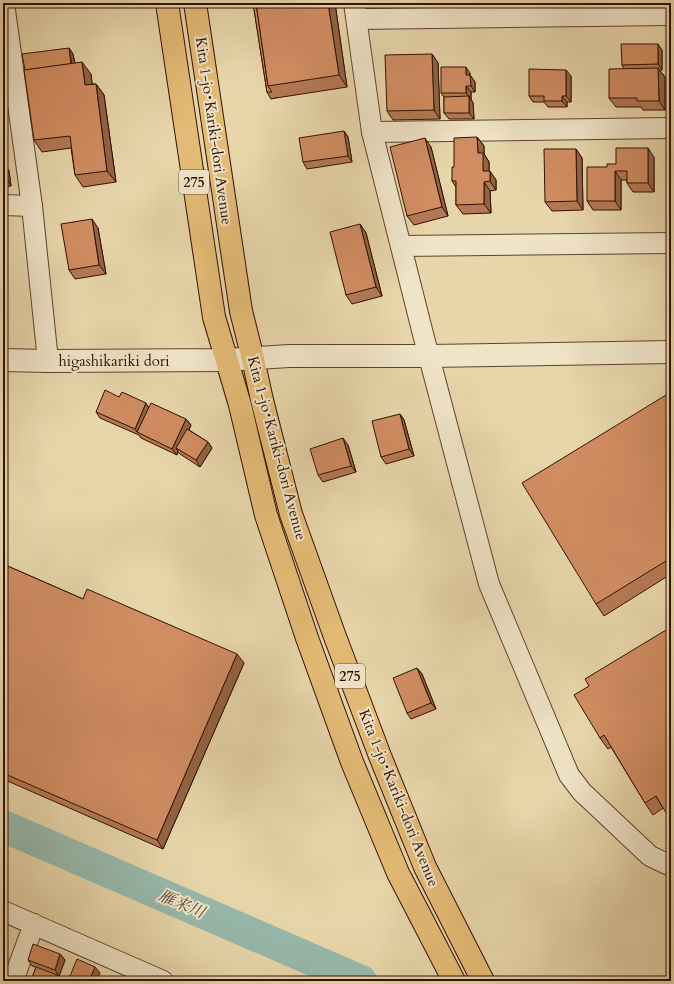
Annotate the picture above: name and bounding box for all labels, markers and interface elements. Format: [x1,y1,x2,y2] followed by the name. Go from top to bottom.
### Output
[191,36,237,226] street label: Kita 1-jo･Kariki-dori Avenue
[179,170,209,194] road number: 275
[58,351,170,371] street label: higashikariki dori
[243,354,311,542] street label: Kita 1-jo･Kariki-dori Avenue
[335,664,365,688] road number: 275
[354,706,444,890] street label: Kita 1-jo･Kariki-dori Avenue
[155,884,210,924] water label: 雁来川

